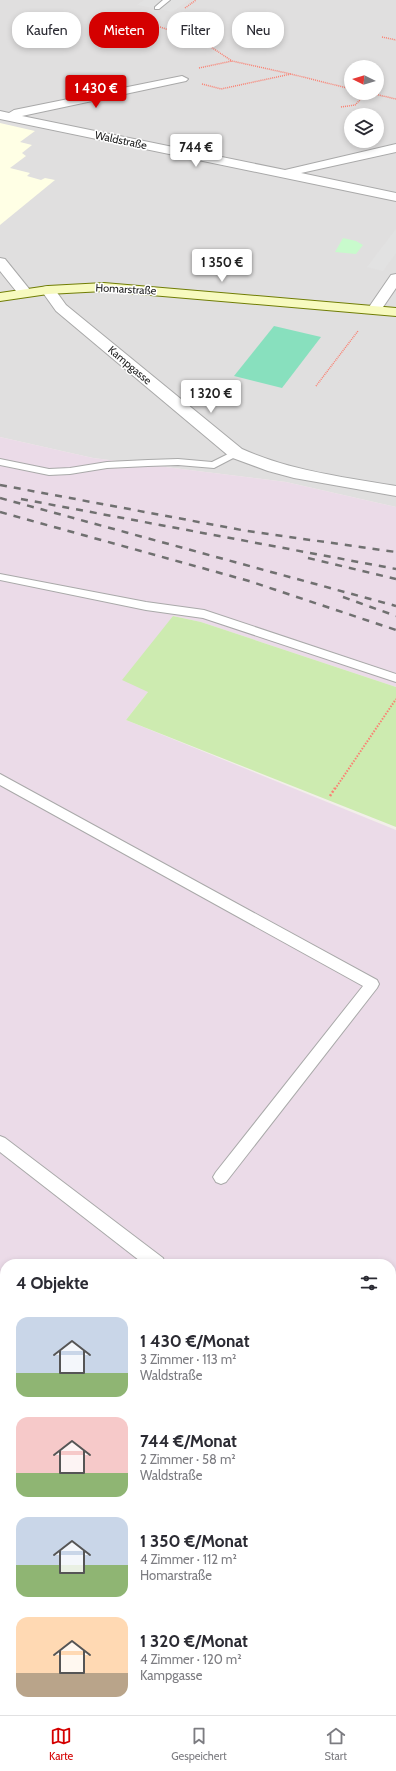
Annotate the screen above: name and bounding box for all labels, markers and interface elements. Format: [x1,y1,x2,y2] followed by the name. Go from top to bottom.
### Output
[12,12,81,48] chip: Kaufen
[89,12,159,48] chip: Mieten
[167,12,224,48] chip: Filter
[232,12,284,48] chip: Neu
[344,60,384,100] north arrow
[344,60,384,148] map controls
[59,75,133,109] pin: 1 430 €
[74,80,118,96] text: 1 430 €
[344,108,384,148] button: layers
[94,128,149,152] street label: Waldstraße
[168,134,224,168] pin: 744 €
[179,139,213,155] text: 744 €
[185,249,259,283] pin: 1 350 €
[201,254,243,270] text: 1 350 €
[95,280,157,298] street label: Homarstraße
[105,343,155,388] street label: Kampgasse
[174,380,248,414] pin: 1 320 €
[190,385,232,401] text: 1 320 €
[358,1272,380,1294] icon: filters
[16,1273,89,1293] text: 4 Objekte
[140,1331,250,1351] text: 1 430 €/Monat
[48,1333,96,1381] icon: home
[140,1351,236,1367] text: 3 Zimmer · 113 m²
[140,1367,202,1383] text: Waldstraße
[140,1431,237,1451] text: 744 €/Monat
[48,1433,96,1481] icon: home
[140,1451,236,1467] text: 2 Zimmer · 58 m²
[140,1467,202,1483] text: Waldstraße
[140,1531,248,1551] text: 1 350 €/Monat
[48,1533,96,1581] icon: home
[140,1551,237,1567] text: 4 Zimmer · 112 m²
[140,1567,212,1583] text: Homarstraße
[140,1631,248,1651] text: 1 320 €/Monat
[48,1633,96,1681] icon: home
[140,1651,242,1667] text: 4 Zimmer · 120 m²
[140,1667,202,1683] text: Kampgasse
[49,1725,73,1763] tab: Karte
[171,1725,227,1763] tab: Gespeichert
[325,1725,347,1763] tab: Start

